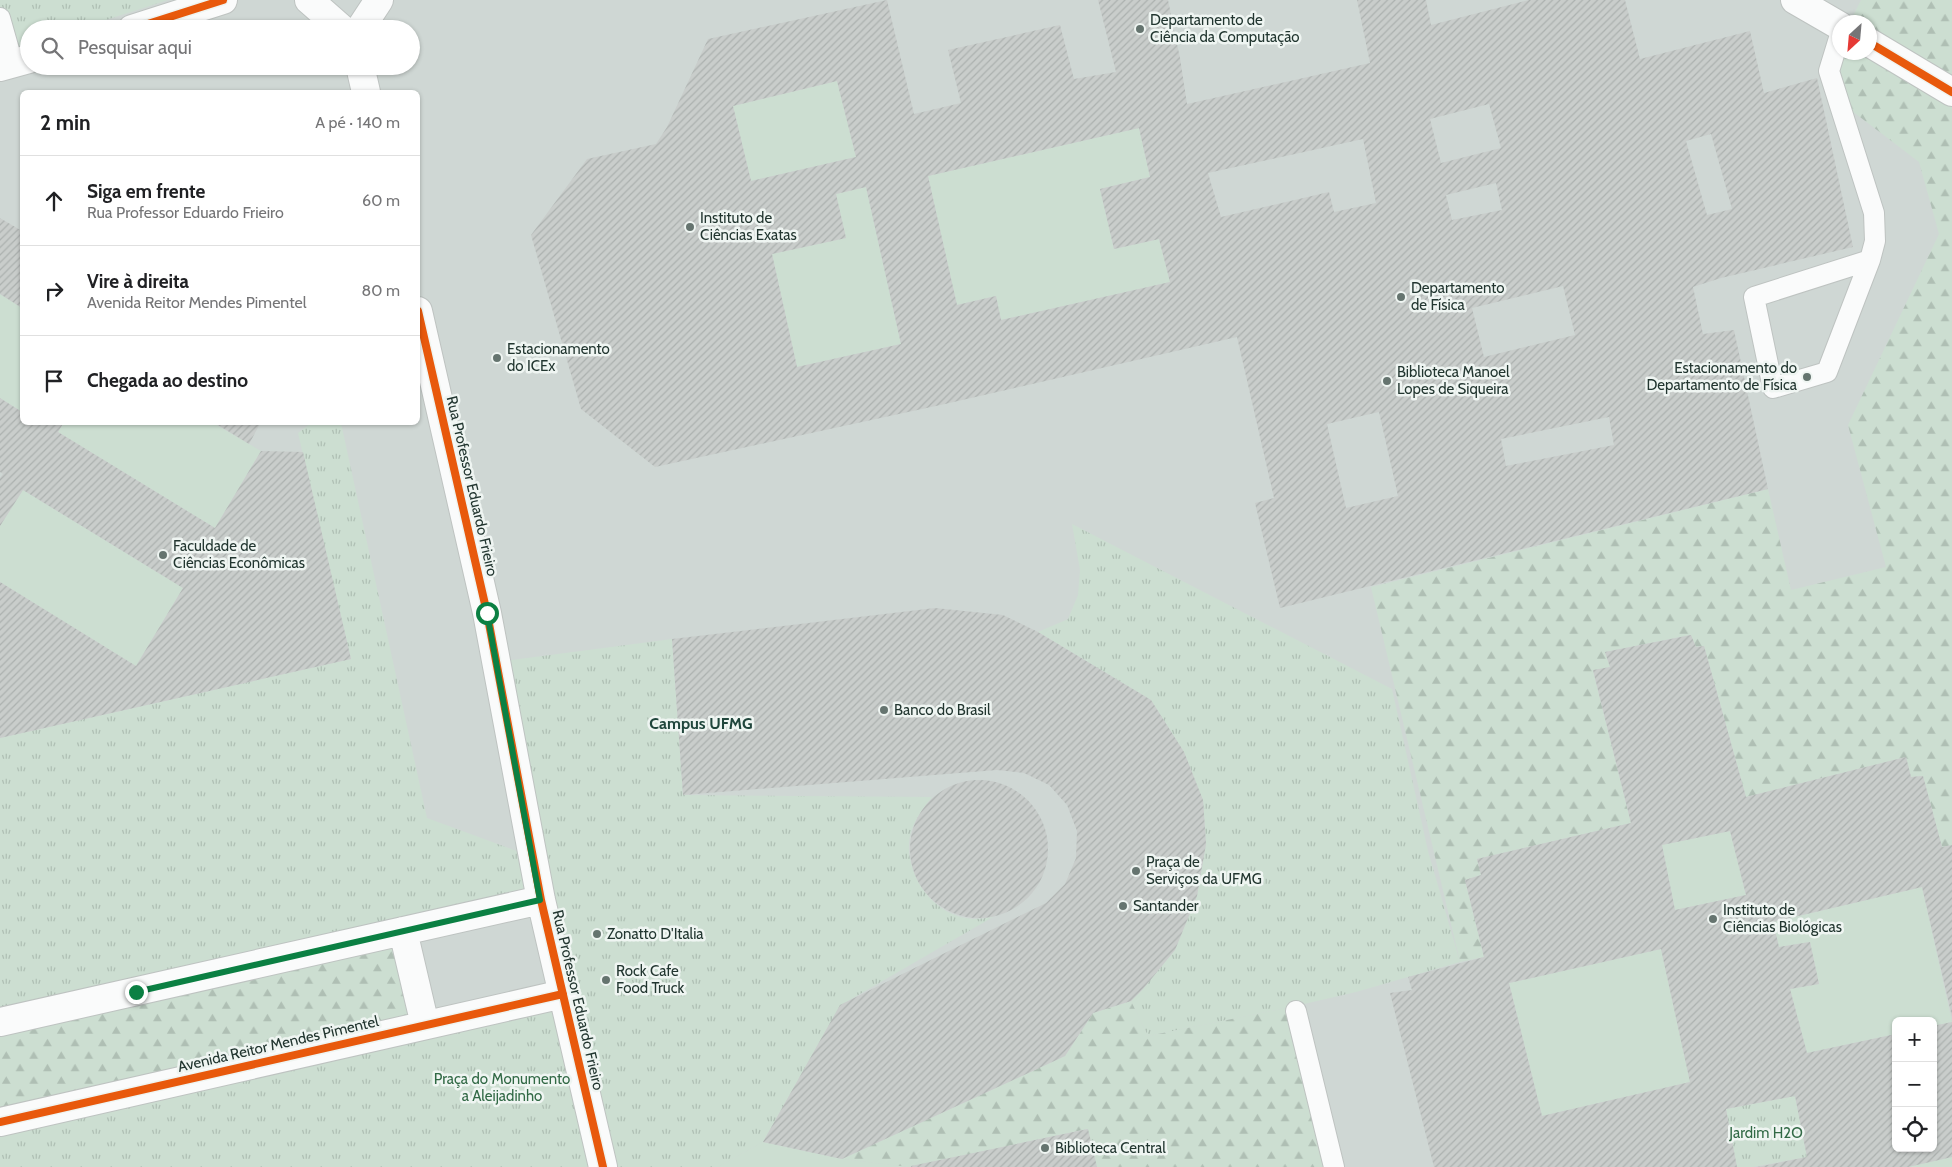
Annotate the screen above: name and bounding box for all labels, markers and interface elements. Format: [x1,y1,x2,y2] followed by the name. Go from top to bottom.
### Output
[1150,11,1300,46] place label: Departamento de Ciência da Computação
[1832,15,1877,60] north arrow
[20,20,420,75] search box
[1134,23,1146,35] marker: Departamento de Ciência da Computação
[38,34,66,62] icon: search
[78,36,192,59] text: Pesquisar aqui
[40,110,91,135] text: 2 min
[315,113,400,132] text: A pé · 140 m
[87,180,205,203] text: Siga em frente
[40,187,68,215] icon: ahead
[362,191,400,210] text: 60 m
[87,203,284,222] text: Rua Professor Eduardo Frieiro
[700,209,797,244] place label: Instituto de Ciências Exatas
[684,221,696,233] marker: Instituto de Ciências Exatas
[87,270,189,293] text: Vire à direita
[40,277,68,305] icon: right
[1411,279,1504,314] place label: Departamento de Física
[362,281,400,300] text: 80 m
[1395,291,1407,303] marker: Departamento de Física
[87,293,306,312] text: Avenida Reitor Mendes Pimentel
[507,340,610,375] place label: Estacionamento do ICEx
[491,352,503,364] marker: Estacionamento do ICEx
[1647,359,1798,394] place label: Estacionamento do Departamento de Física
[1397,363,1510,398] place label: Biblioteca Manoel Lopes de Siqueira
[40,367,68,395] icon: arrive
[87,369,248,392] text: Chegada ao destino
[1801,371,1813,383] marker: Estacionamento do Departamento de Física
[1381,375,1393,387] marker: Biblioteca Manoel Lopes de Siqueira
[442,394,502,578] street label: Rua Professor Eduardo Frieiro
[173,537,305,572] place label: Faculdade de Ciências Econômicas
[157,549,169,561] marker: Faculdade de Ciências Econômicas
[476,602,499,625] route start
[894,701,991,719] place label: Banco do Brasil
[878,704,890,716] marker: Banco do Brasil
[649,714,753,733] district label: Campus UFMG
[1146,853,1262,888] place label: Praça de Serviços da UFMG
[1130,865,1142,877] marker: Praça de Serviços da UFMG
[1133,897,1199,915] place label: Santander
[1117,900,1129,912] marker: Santander
[1723,901,1842,936] place label: Instituto de Ciências Biológicas
[548,908,608,1092] street label: Rua Professor Eduardo Frieiro
[1707,913,1719,925] marker: Instituto de Ciências Biológicas
[607,925,704,943] place label: Zonatto D'Italia
[591,928,603,940] marker: Zonatto D'Italia
[616,962,684,997] place label: Rock Cafe Food Truck
[600,974,612,986] marker: Rock Cafe Food Truck
[125,981,148,1004] route end
[176,1012,381,1076] street label: Avenida Reitor Mendes Pimentel
[1892,1017,1937,1152] map controls
[1892,1017,1937,1062] button: +
[1892,1062,1937,1107] button: −
[434,1070,570,1105] park label: Praça do Monumento a Aleijadinho
[1892,1107,1937,1152] button: locate
[1728,1124,1803,1142] park label: Jardim H2O
[1055,1139,1166,1157] place label: Biblioteca Central
[1039,1142,1051,1154] marker: Biblioteca Central

